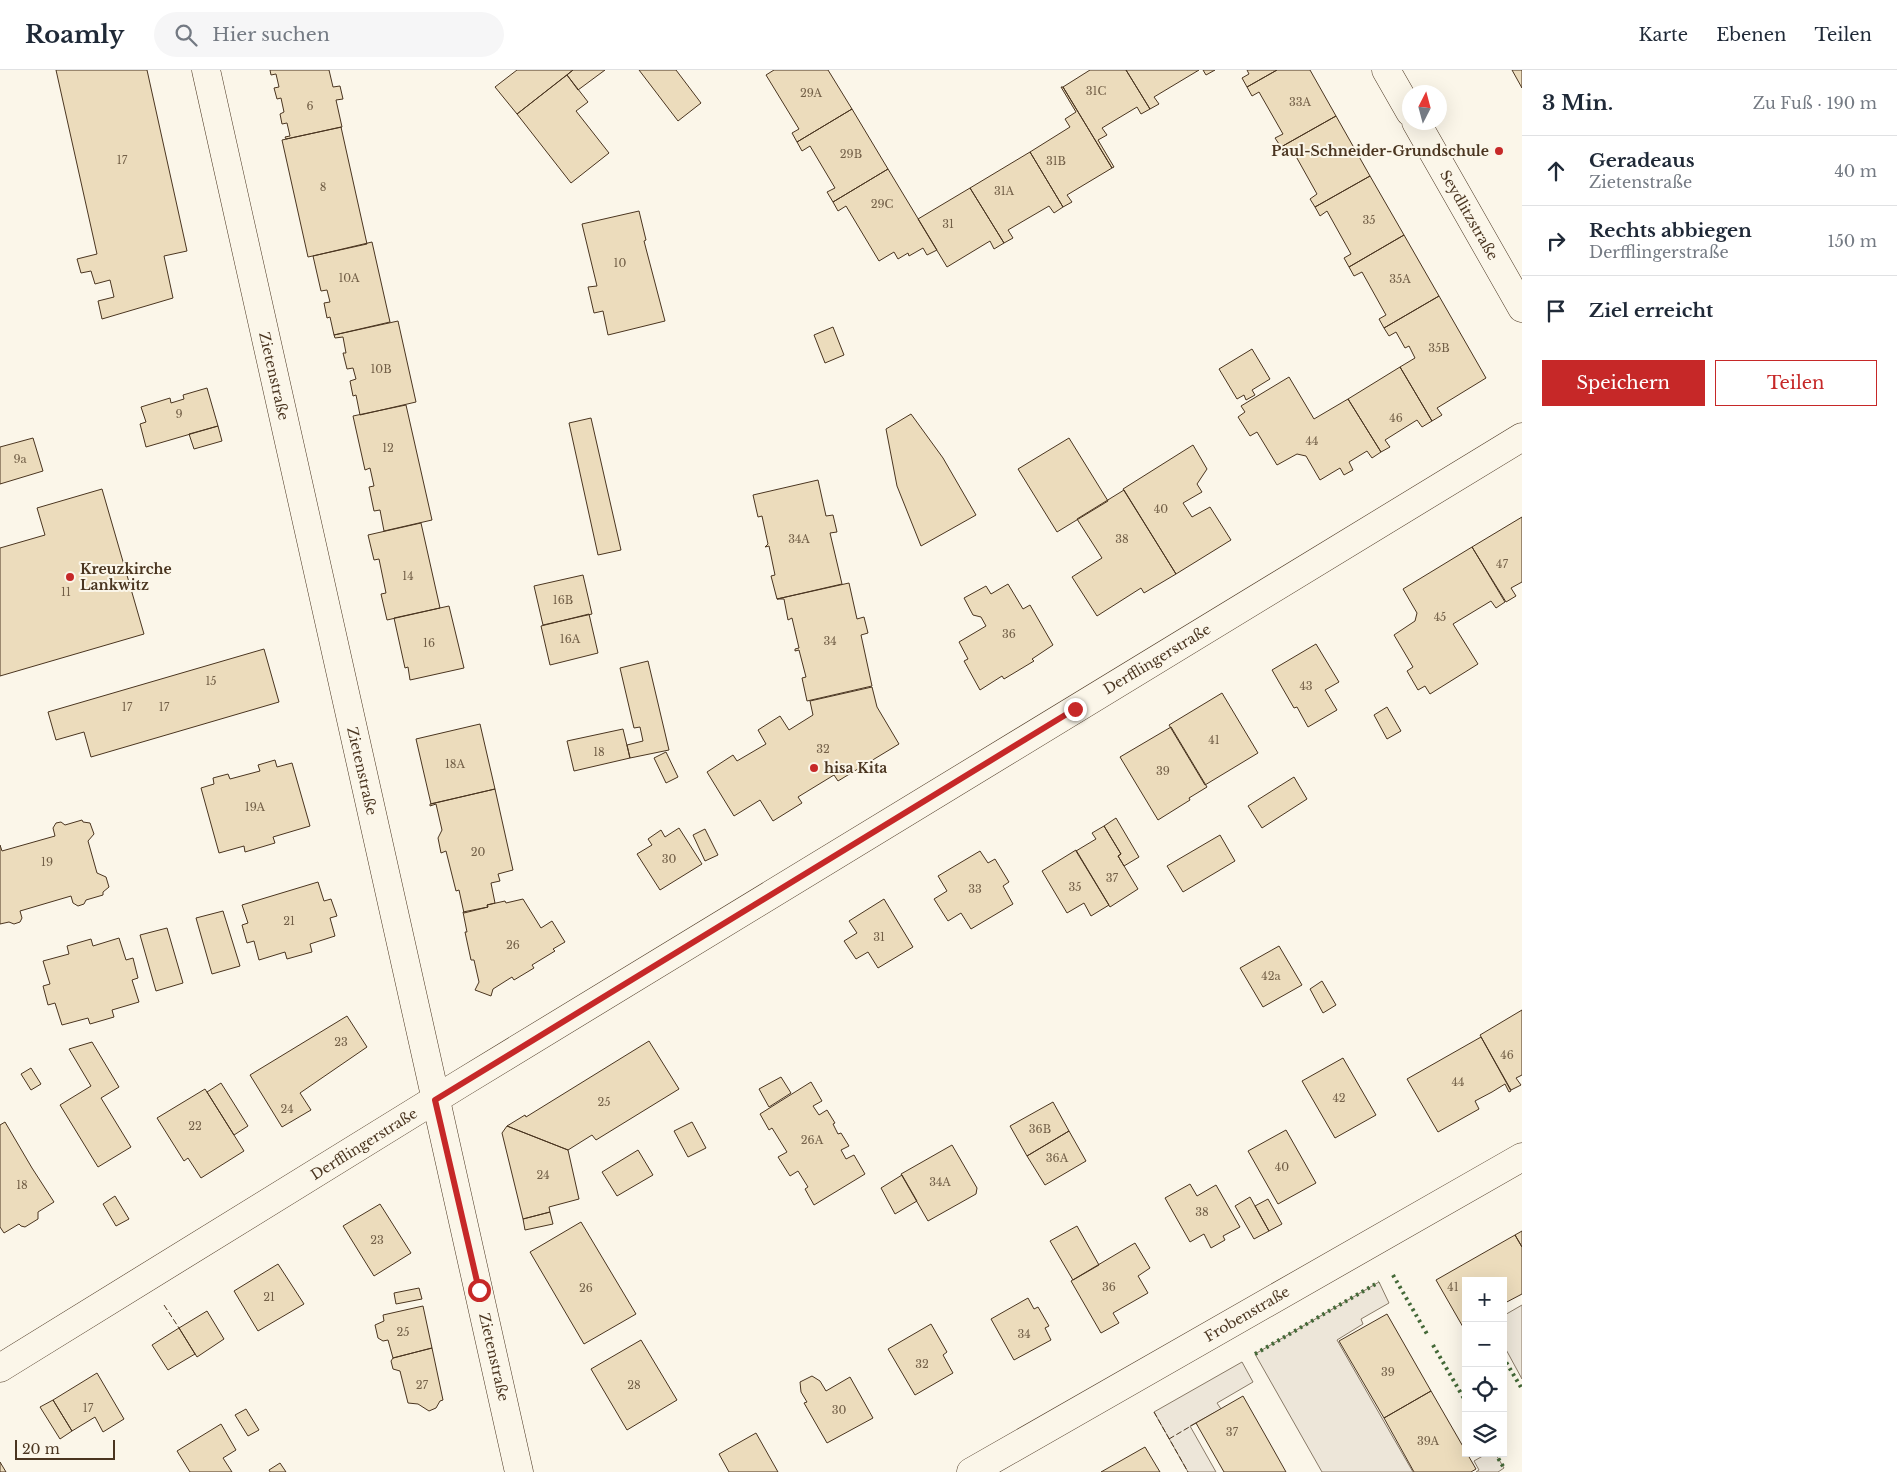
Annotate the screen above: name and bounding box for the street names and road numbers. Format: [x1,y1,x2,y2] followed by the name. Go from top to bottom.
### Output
[1436,167,1502,263] street label: Seydlitzstraße
[255,330,293,422] street label: Zietenstraße
[1100,620,1214,698] street label: Derfflingerstraße
[343,725,381,817] street label: Zietenstraße
[307,1104,421,1184] street label: Derfflingerstraße
[1201,1282,1293,1346] street label: Frobenstraße
[475,1311,513,1403] street label: Zietenstraße

